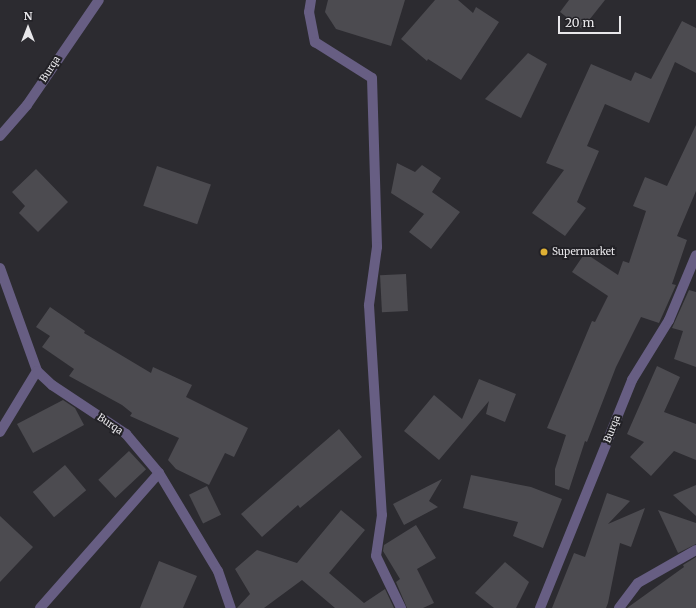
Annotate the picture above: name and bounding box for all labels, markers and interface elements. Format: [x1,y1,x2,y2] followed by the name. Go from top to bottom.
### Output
[8,8,48,48] north arrow
[560,8,623,34] scale bar
[24,9,32,23] text: N
[565,15,594,30] text: 20 m
[37,54,63,84] street label: Burqa
[552,246,615,258] place label: Supermarket
[539,247,549,257] marker: Supermarket
[95,411,125,437] street label: Burqa
[601,414,623,444] street label: Burqa

